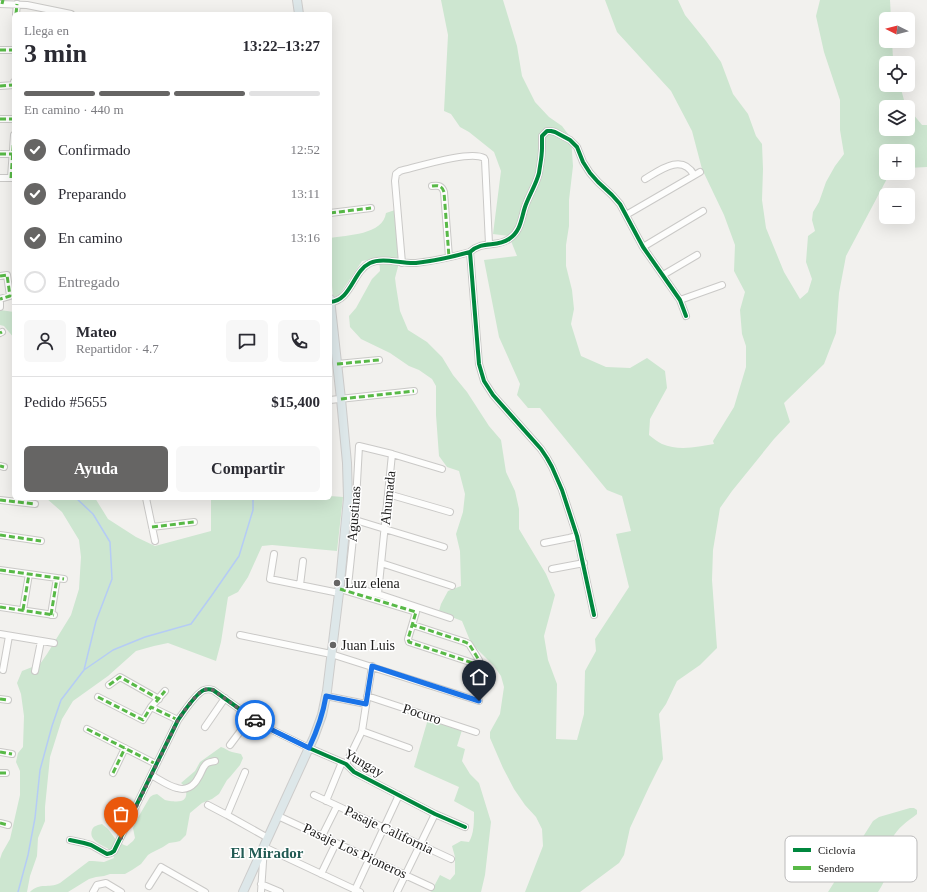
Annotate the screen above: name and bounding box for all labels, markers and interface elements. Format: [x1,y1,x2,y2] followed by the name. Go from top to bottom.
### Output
[879,12,915,48] north arrow
[879,12,915,224] map controls
[24,23,69,38] text: Llega en
[243,38,320,54] text: 13:22–13:27
[24,39,87,68] text: 3 min
[879,56,915,92] button: locate
[879,100,915,136] button: layers
[24,102,124,117] text: En camino · 440 m
[24,139,46,161] icon: check
[58,142,131,158] text: Confirmado
[290,142,320,157] text: 12:52
[879,144,915,180] button: +
[24,183,46,205] icon: check
[58,186,126,202] text: Preparando
[291,186,320,201] text: 13:11
[879,188,915,224] button: −
[24,227,46,249] icon: check
[58,230,123,246] text: En camino
[290,230,320,245] text: 13:16
[58,274,120,290] text: Entregado
[24,320,66,362] button: person
[226,320,268,362] button: chat
[278,320,320,362] button: phone
[76,324,117,340] text: Mateo
[76,341,159,356] text: Repartidor · 4.7
[24,394,107,410] text: Pedido #5655
[271,394,320,410] text: $15,400
[24,446,168,492] button: Ayuda
[176,446,320,492] button: Compartir
[378,469,398,526] street label: Ahumada
[345,486,363,542] street label: Agustinas
[345,576,401,591] place label: Luz elena
[332,578,342,588] marker: Luz elena
[341,638,395,653] place label: Juan Luis
[328,640,338,650] marker: Juan Luis
[462,660,496,701] pin
[468,666,490,688] icon: home
[235,700,275,740] courier
[401,701,443,727] street label: Pocuro
[244,709,266,731] icon: car
[342,746,386,780] street label: Yungay
[104,797,138,838] pin
[110,803,132,825] icon: bag
[342,803,436,857] street label: Pasaje California
[301,820,409,882] street label: Pasaje Los Pioneros
[785,836,917,882] legend
[818,844,855,856] text: Ciclovía
[231,845,304,861] district label: El Mirador
[818,862,855,874] text: Sendero

